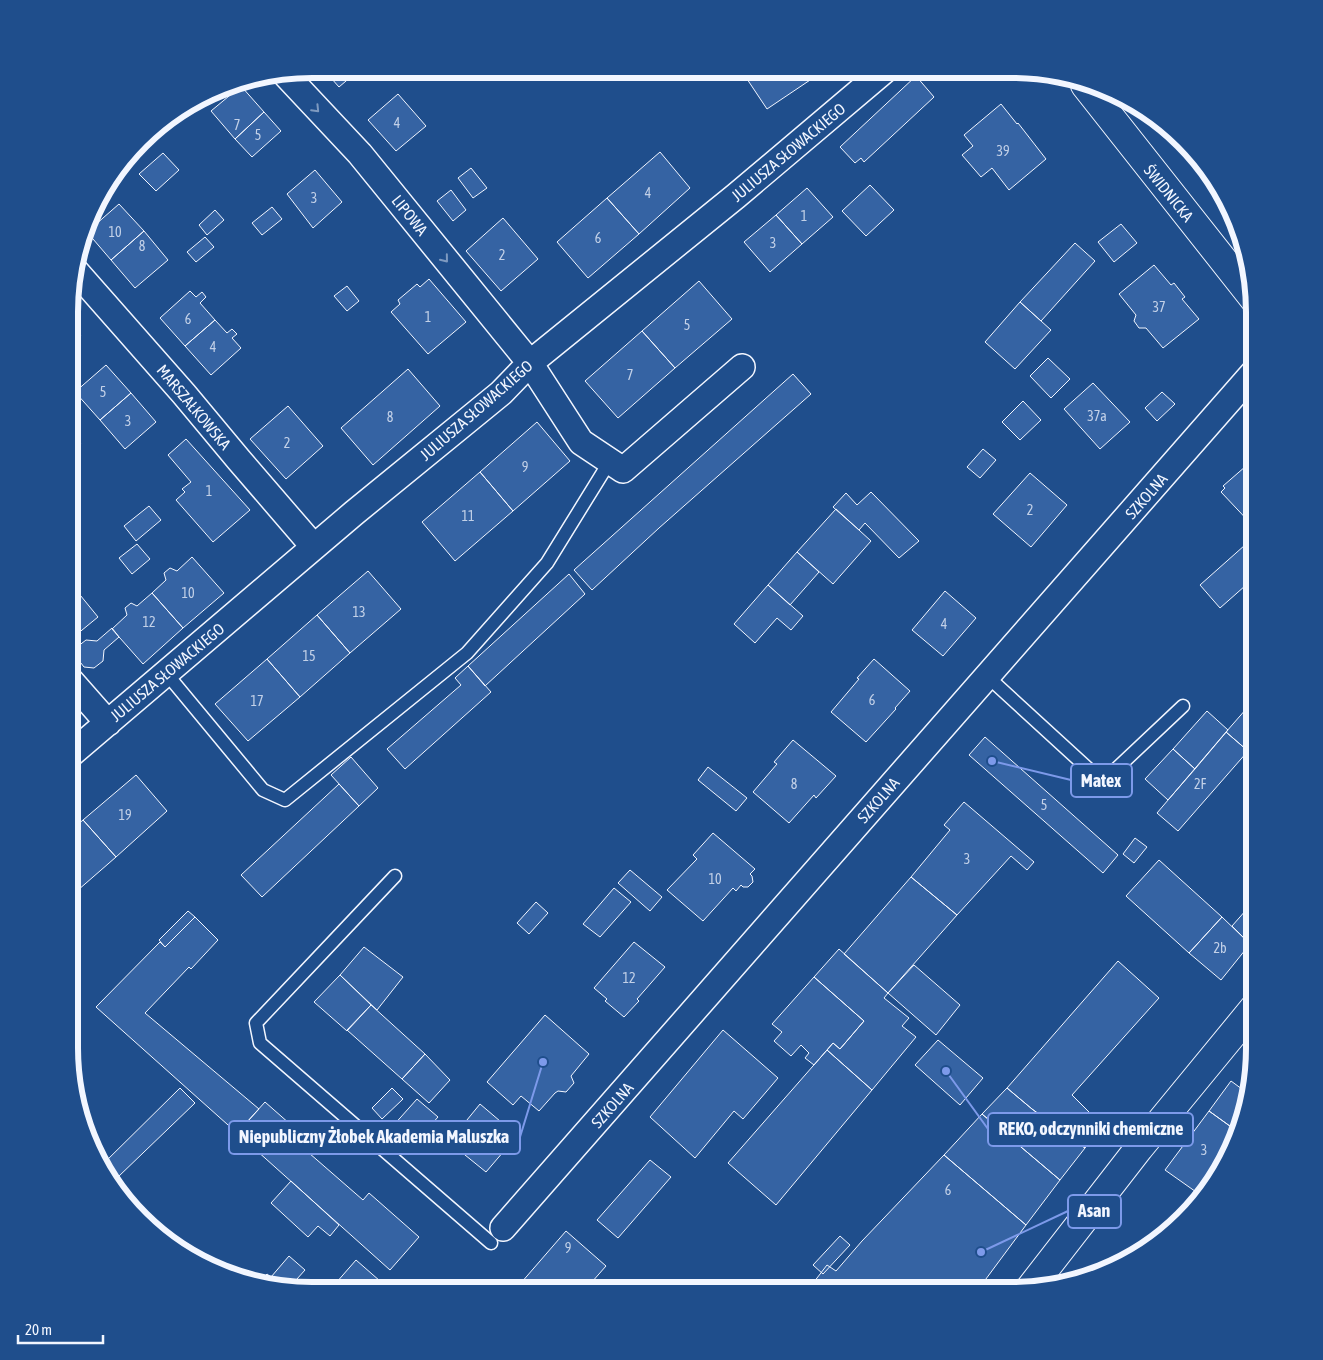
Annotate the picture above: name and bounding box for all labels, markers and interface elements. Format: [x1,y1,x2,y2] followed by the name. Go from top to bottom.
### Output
[727,99,849,205] street label: JULIUSZA SŁOWACKIEGO
[310,104,319,113] one-way arrow
[394,115,401,131] house number: 4
[234,117,240,133] house number: 7
[255,127,261,143] house number: 5
[996,143,1010,159] house number: 39
[1141,161,1197,225] street label: ŚWIDNICKA
[645,185,652,201] house number: 4
[311,190,317,206] house number: 3
[388,191,432,239] street label: LIPOWA
[801,208,807,224] house number: 1
[108,224,122,240] house number: 10
[595,230,602,246] house number: 6
[770,235,776,251] house number: 3
[139,238,146,254] house number: 8
[499,247,505,263] house number: 2
[440,253,448,262] one-way arrow
[1152,299,1166,315] house number: 37
[425,309,431,325] house number: 1
[185,311,192,327] house number: 6
[684,317,690,333] house number: 5
[210,339,217,355] house number: 4
[416,356,536,464] street label: JULIUSZA SŁOWACKIEGO
[153,361,235,453] street label: MARSZAŁKOWSKA
[627,367,633,383] house number: 7
[100,384,106,400] house number: 5
[1087,408,1107,424] house number: 37a
[387,409,394,425] house number: 8
[125,413,131,429] house number: 3
[284,435,290,451] house number: 2
[522,459,528,475] house number: 9
[1121,470,1171,522] street label: SZKOLNA
[206,483,212,499] house number: 1
[1027,502,1033,518] house number: 2
[461,508,475,524] house number: 11
[181,585,195,601] house number: 10
[352,604,366,620] house number: 13
[142,614,156,630] house number: 12
[941,616,948,632] house number: 4
[106,619,228,725] street label: JULIUSZA SŁOWACKIEGO
[302,648,316,664] house number: 15
[869,692,876,708] house number: 6
[250,693,264,709] house number: 17
[1071,764,1132,797] callout: Matex
[1081,770,1122,791] text: Matex
[853,774,903,826] street label: SZKOLNA
[791,776,798,792] house number: 8
[1194,776,1206,792] house number: 2F
[1041,797,1047,813] house number: 5
[118,807,132,823] house number: 19
[964,851,970,867] house number: 3
[708,871,722,887] house number: 10
[1213,940,1227,956] house number: 2b
[622,970,636,986] house number: 12
[587,1079,637,1131] street label: SZKOLNA
[988,1113,1193,1146] callout: REKO, odczynniki chemiczne
[998,1118,1184,1139] text: REKO, odczynniki chemiczne
[229,1121,520,1154] callout: Niepubliczny Żłobek Akademia Maluszka
[239,1126,509,1147] text: Niepubliczny Żłobek Akademia Maluszka
[1201,1142,1207,1158] house number: 3
[945,1182,952,1198] house number: 6
[1068,1195,1121,1228] callout: Asan
[1077,1200,1110,1221] text: Asan
[565,1240,571,1256] house number: 9
[18,1312,102,1344] scale bar
[25,1321,52,1338] text: 20 m

